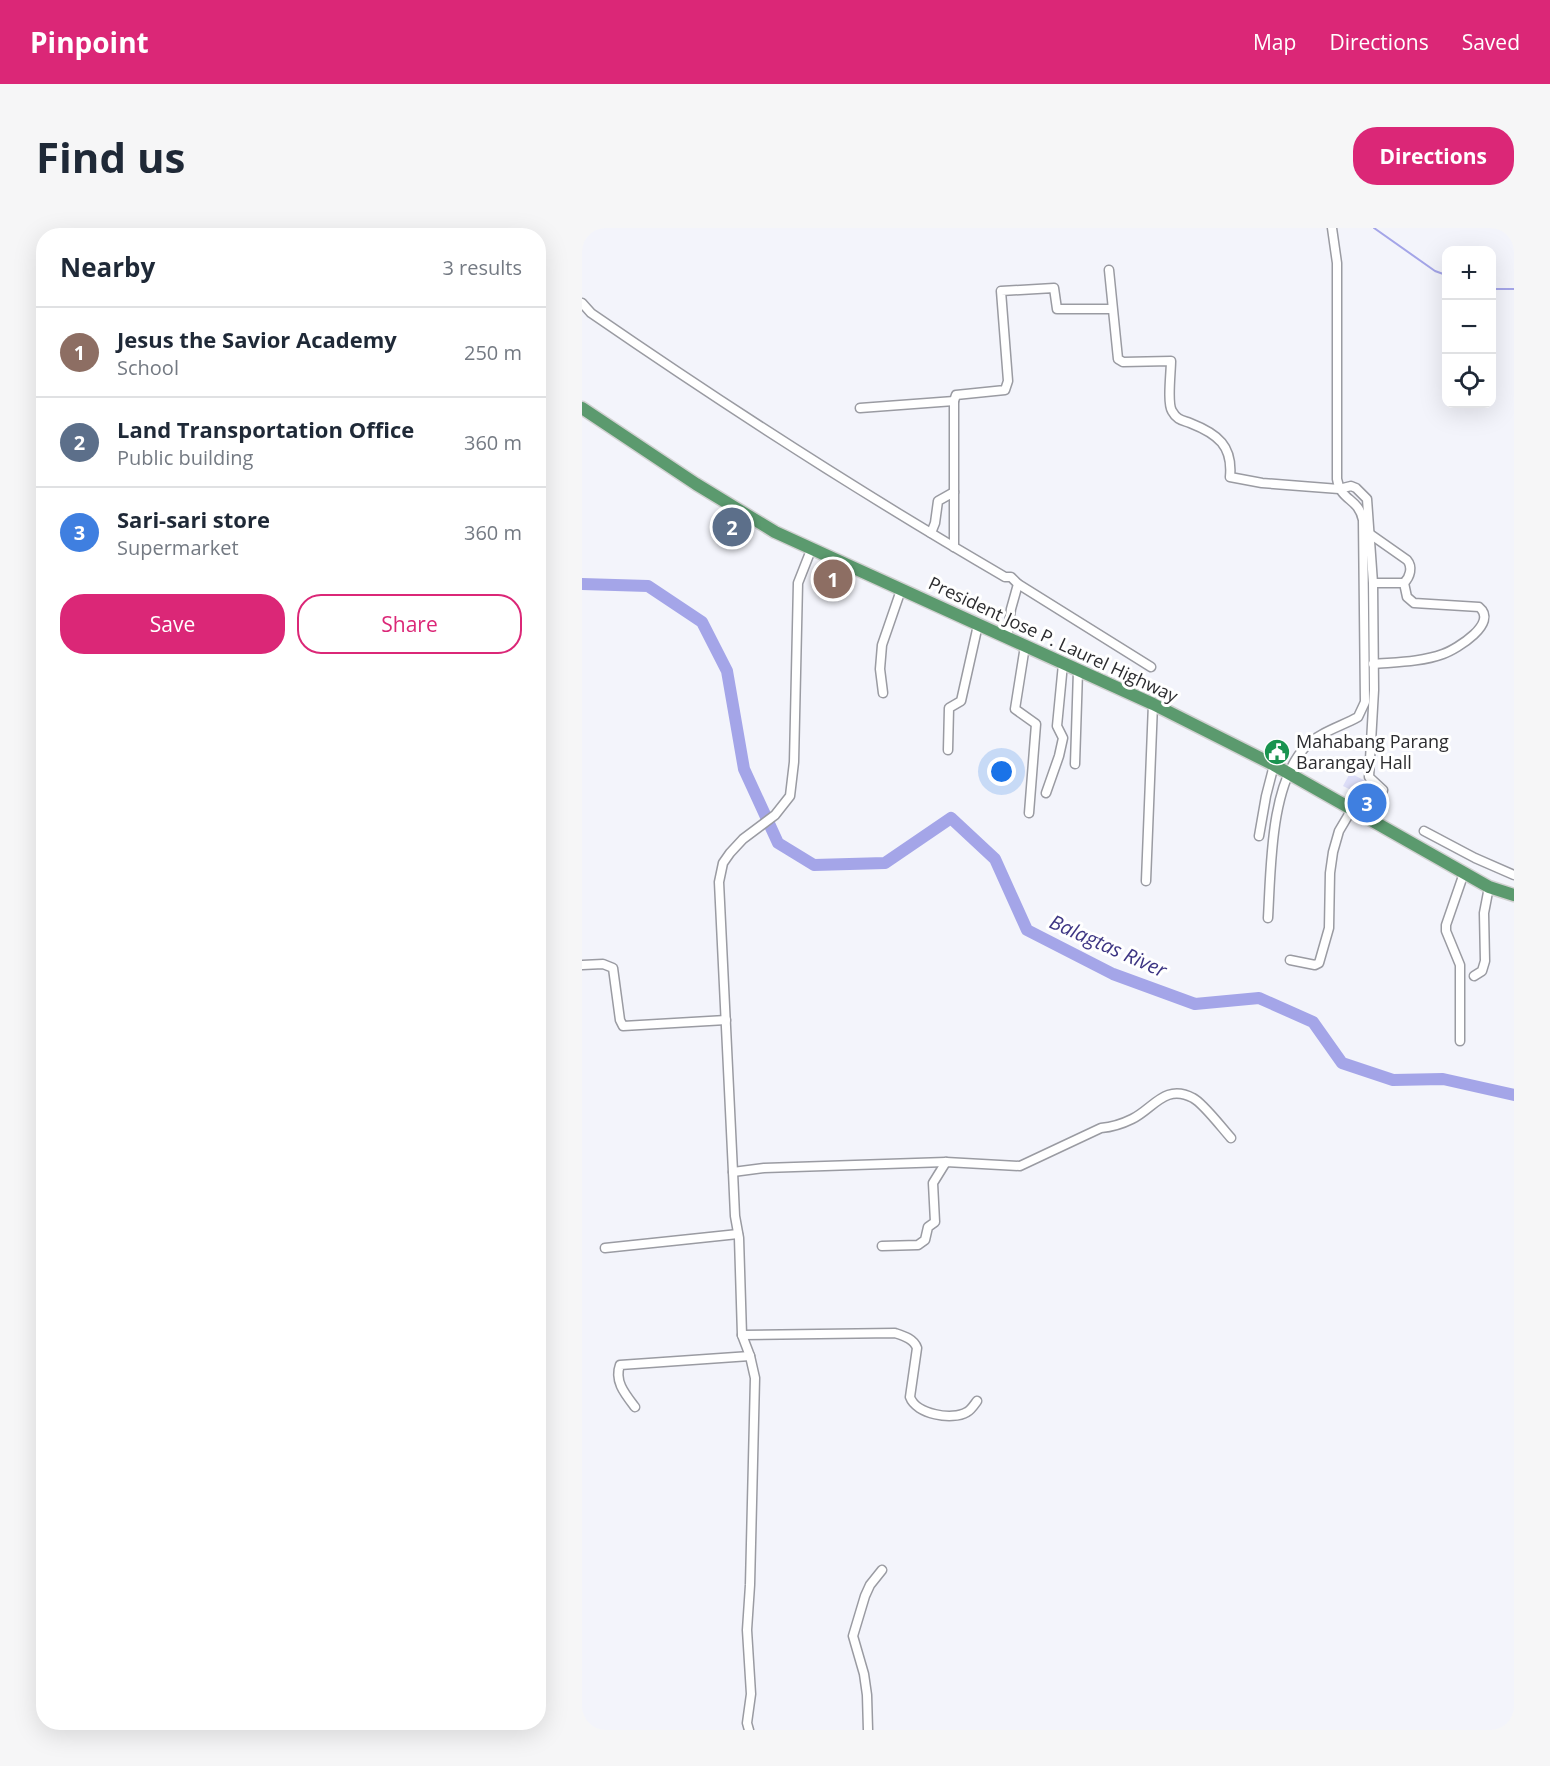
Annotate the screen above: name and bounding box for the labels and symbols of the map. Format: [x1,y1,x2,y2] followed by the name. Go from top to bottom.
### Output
[712,504,752,550] pin: 2
[814,556,852,602] pin: 1
[925,571,1183,708] street label: President Jose P. Laurel Highway
[1296,729,1449,774] place label: Mahabang Parang Barangay Hall
[1262,737,1292,767] public building icon: Mahabang Parang Barangay Hall
[987,757,1016,786] your location
[1348,780,1386,826] pin: 3
[1045,908,1172,984] water label: Balagtas River

